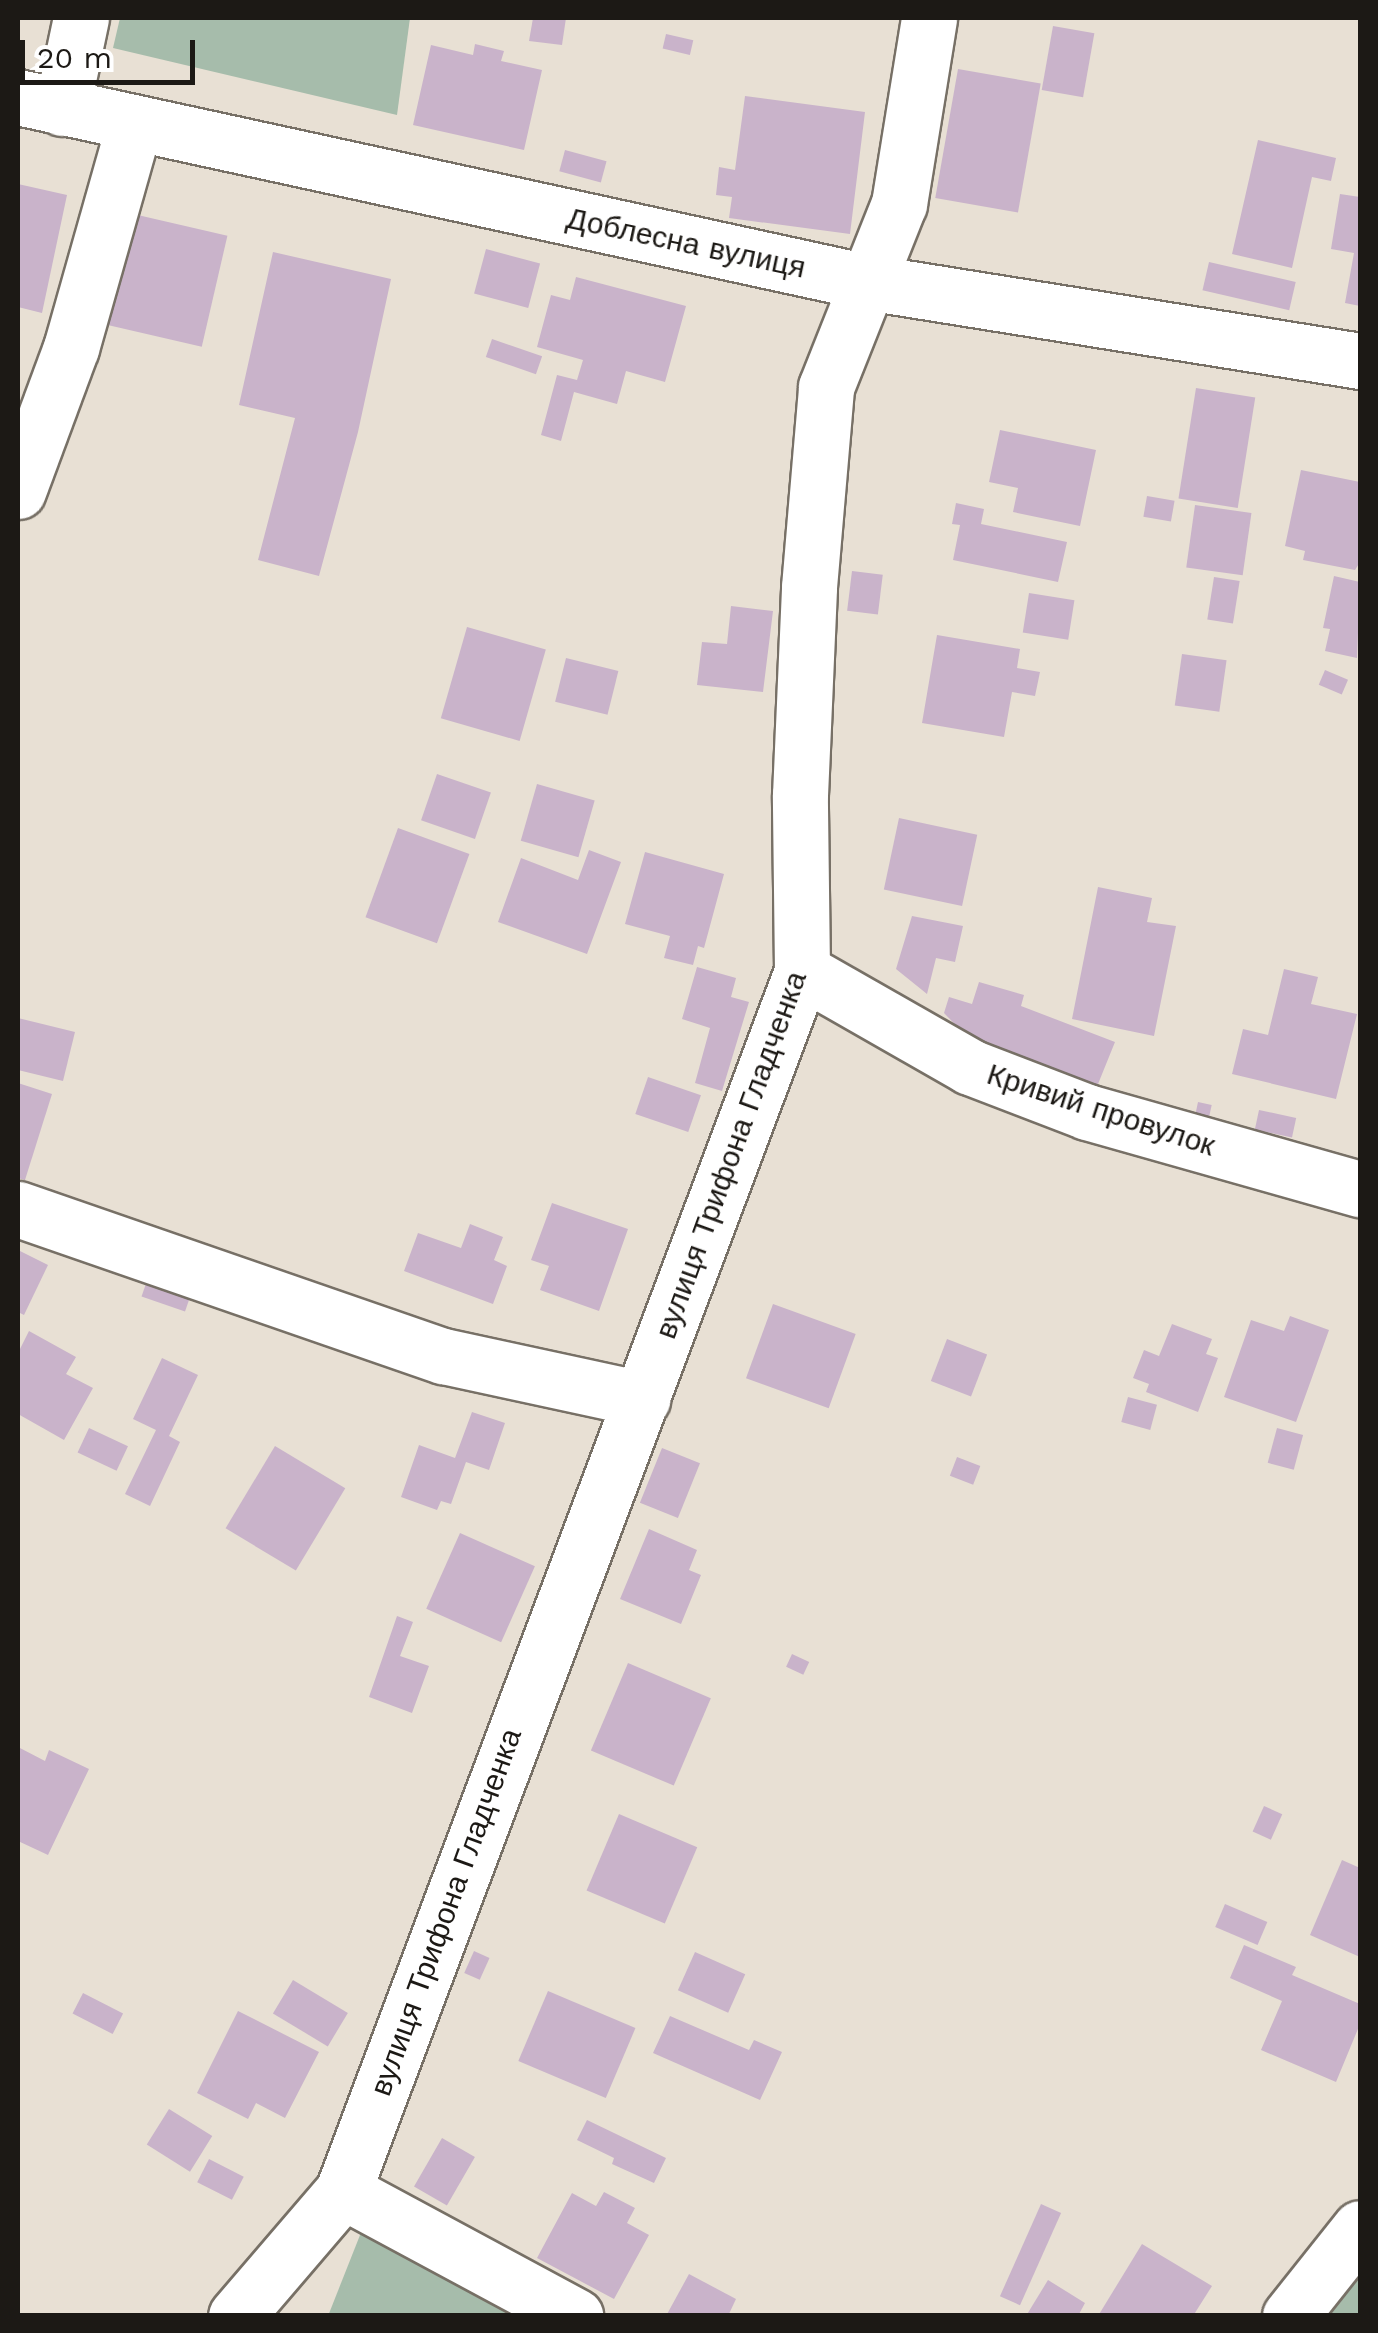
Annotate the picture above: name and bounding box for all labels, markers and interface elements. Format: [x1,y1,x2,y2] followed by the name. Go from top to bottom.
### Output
[25,20,200,82] scale bar
[37,40,112,75] text: 20 m
[563,200,809,286] street label: Доблесна вулиця
[648,967,814,1343] street label: вулиця Трифона Гладченка
[983,1056,1219,1164] street label: Кривий провулок
[363,1724,529,2100] street label: вулиця Трифона Гладченка

